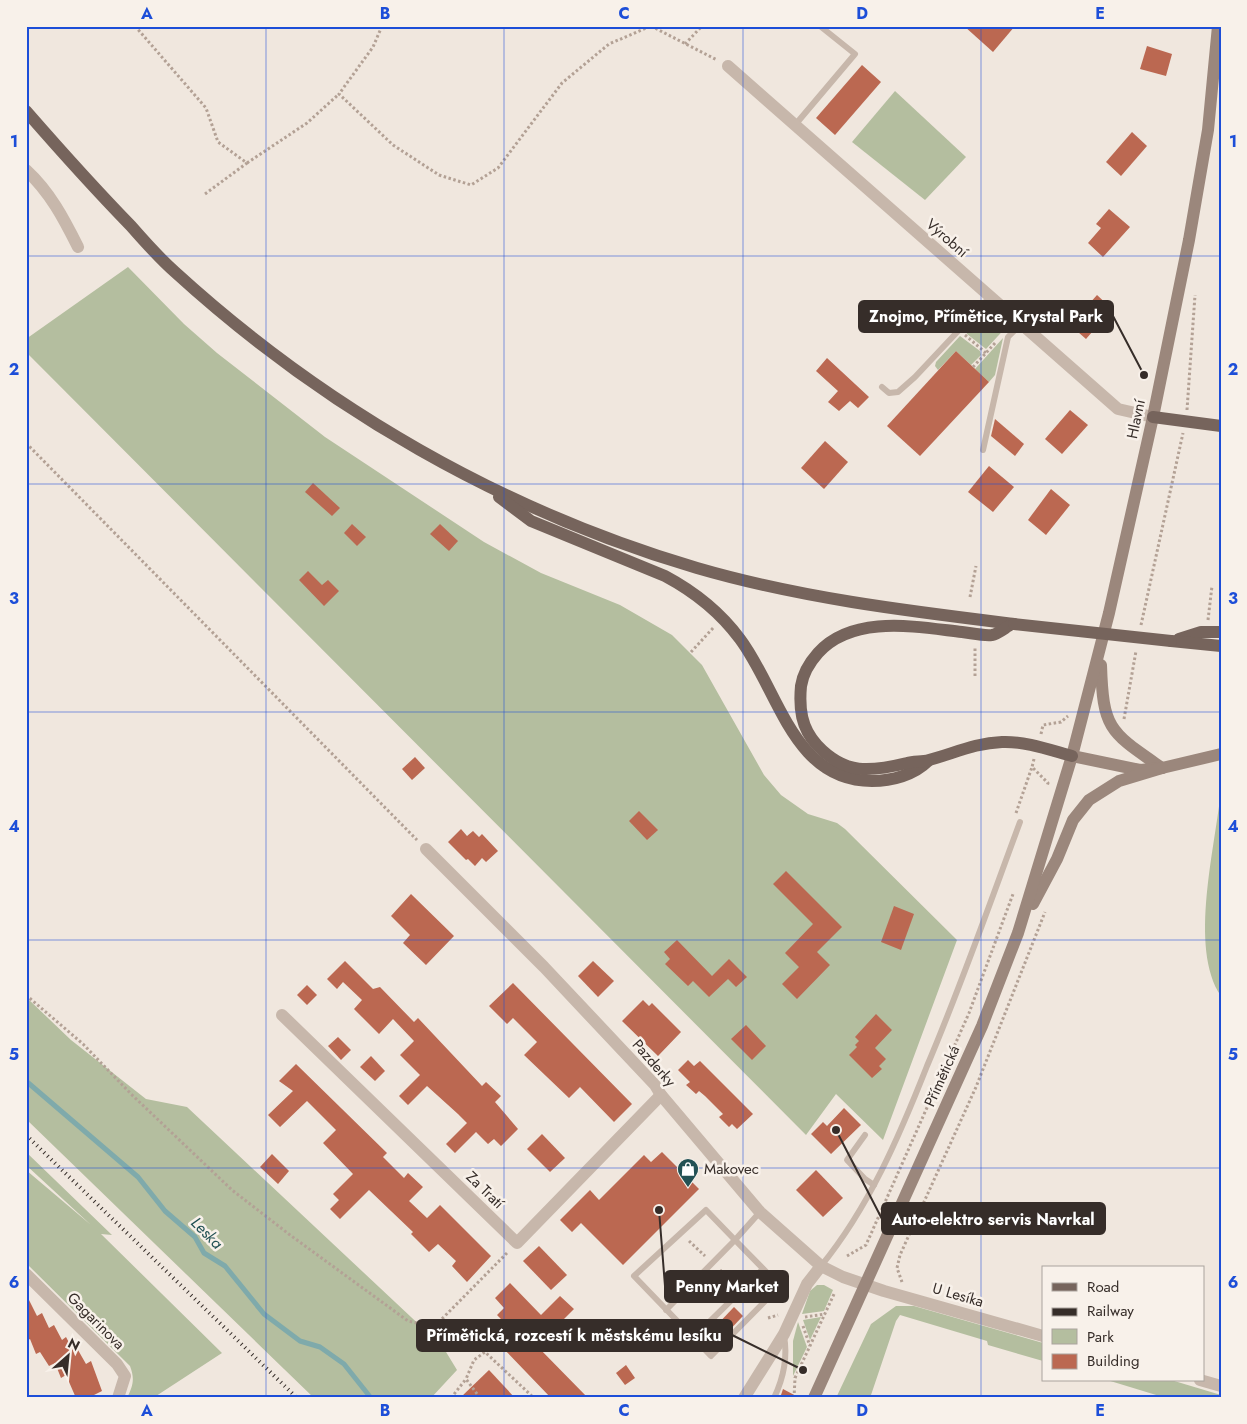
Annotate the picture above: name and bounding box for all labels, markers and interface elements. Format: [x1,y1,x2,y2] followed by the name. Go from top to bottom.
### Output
[140,2,153,25] text: A
[380,2,390,25] text: B
[618,2,630,25] text: C
[856,2,868,25] text: D
[1095,2,1105,25] text: E
[10,130,18,153] text: 1
[1229,130,1237,153] text: 1
[921,213,974,263] street label: Výrobní
[859,301,1113,332] callout: Znojmo, Přímětice, Krystal Park
[869,305,1104,328] text: Znojmo, Přímětice, Krystal Park
[9,358,19,381] text: 2
[1228,358,1238,381] text: 2
[1121,396,1151,441] street label: Hlavní
[9,587,19,610] text: 3
[1228,587,1238,610] text: 3
[8,815,20,838] text: 4
[1227,815,1239,838] text: 4
[627,1034,681,1092] street label: Pazderky
[919,1042,965,1110] street label: Přímětická
[9,1043,19,1066] text: 5
[1228,1043,1238,1066] text: 5
[676,1157,700,1188] shop icon: Makovec
[704,1158,759,1180] place label: Makovec
[461,1166,510,1214] street label: Za Tratí
[882,1203,1105,1234] callout: Auto-elektro servis Navrkal
[890,1208,1095,1231] text: Auto-elektro servis Navrkal
[186,1212,228,1254] water label: Leska
[1042,1266,1204,1382] legend
[9,1271,19,1294] text: 6
[665,1271,788,1302] callout: Penny Market
[1228,1271,1238,1294] text: 6
[676,1275,779,1298] text: Penny Market
[1087,1276,1119,1298] text: Road
[930,1277,986,1313] street label: U Lesíka
[62,1287,130,1355] street label: Gagarinova
[1087,1300,1134,1322] text: Railway
[417,1320,732,1351] callout: Přímětická, rozcestí k městskému lesíku
[426,1324,722,1347] text: Přímětická, rozcestí k městskému lesíku
[1087,1326,1114,1348] text: Park
[42,1332,92,1382] north arrow
[64,1333,83,1356] text: N
[1087,1350,1139,1372] text: Building
[140,1399,153,1422] text: A
[380,1399,390,1422] text: B
[618,1399,630,1422] text: C
[856,1399,868,1422] text: D
[1095,1399,1105,1422] text: E

